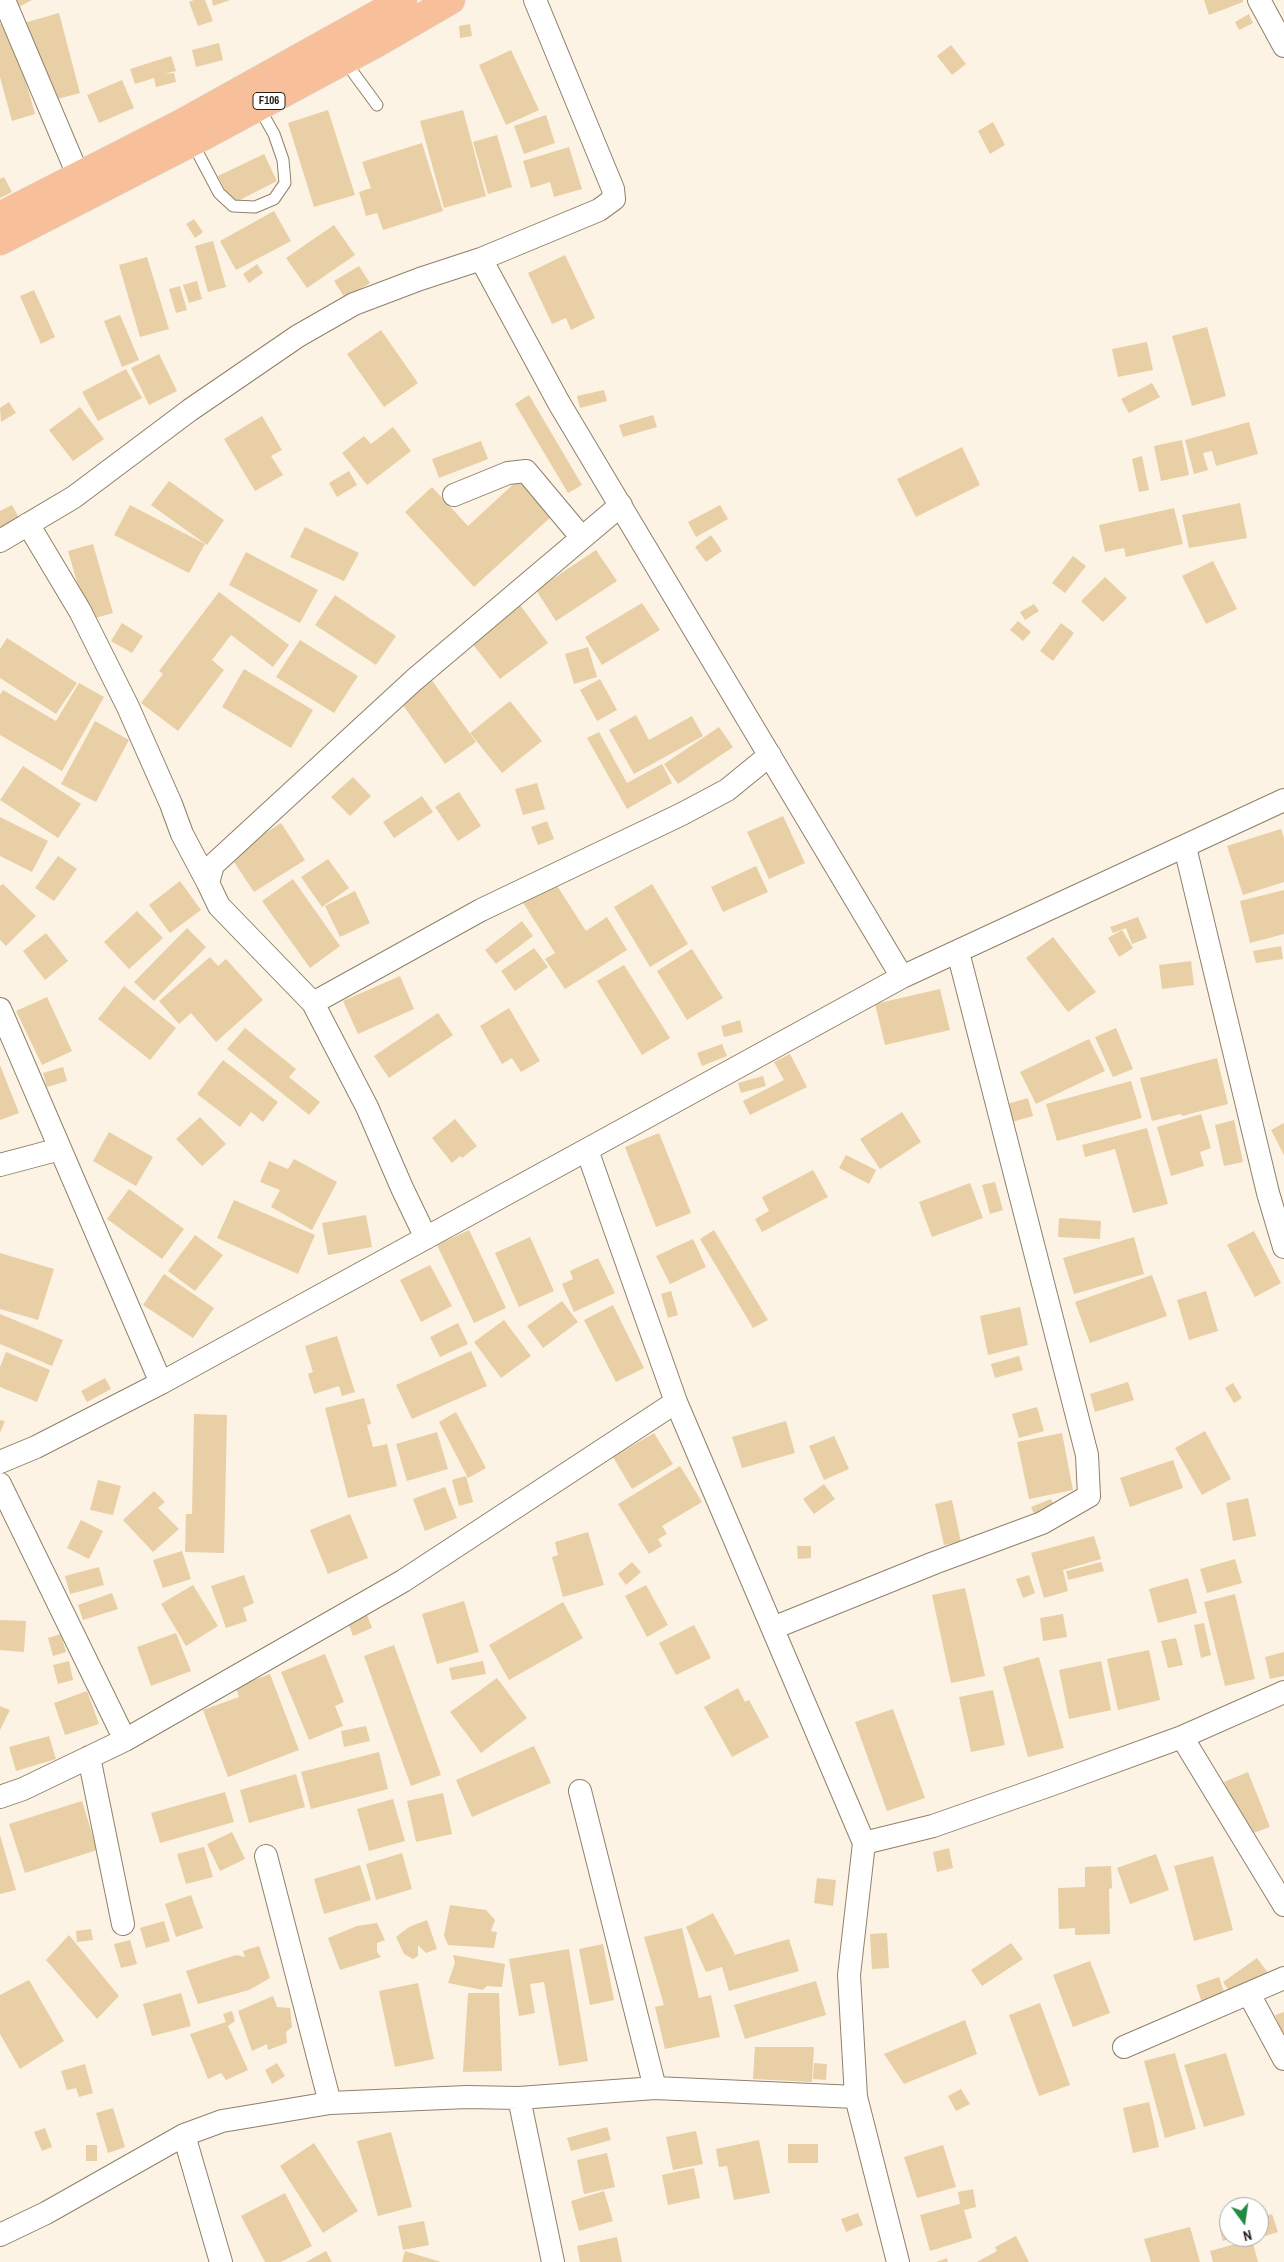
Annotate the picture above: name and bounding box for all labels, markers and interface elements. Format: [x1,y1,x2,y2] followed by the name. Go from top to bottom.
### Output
[253,92,285,110] road number: F106
[1219,2197,1269,2247] north arrow
[1241,2226,1254,2245] text: N

